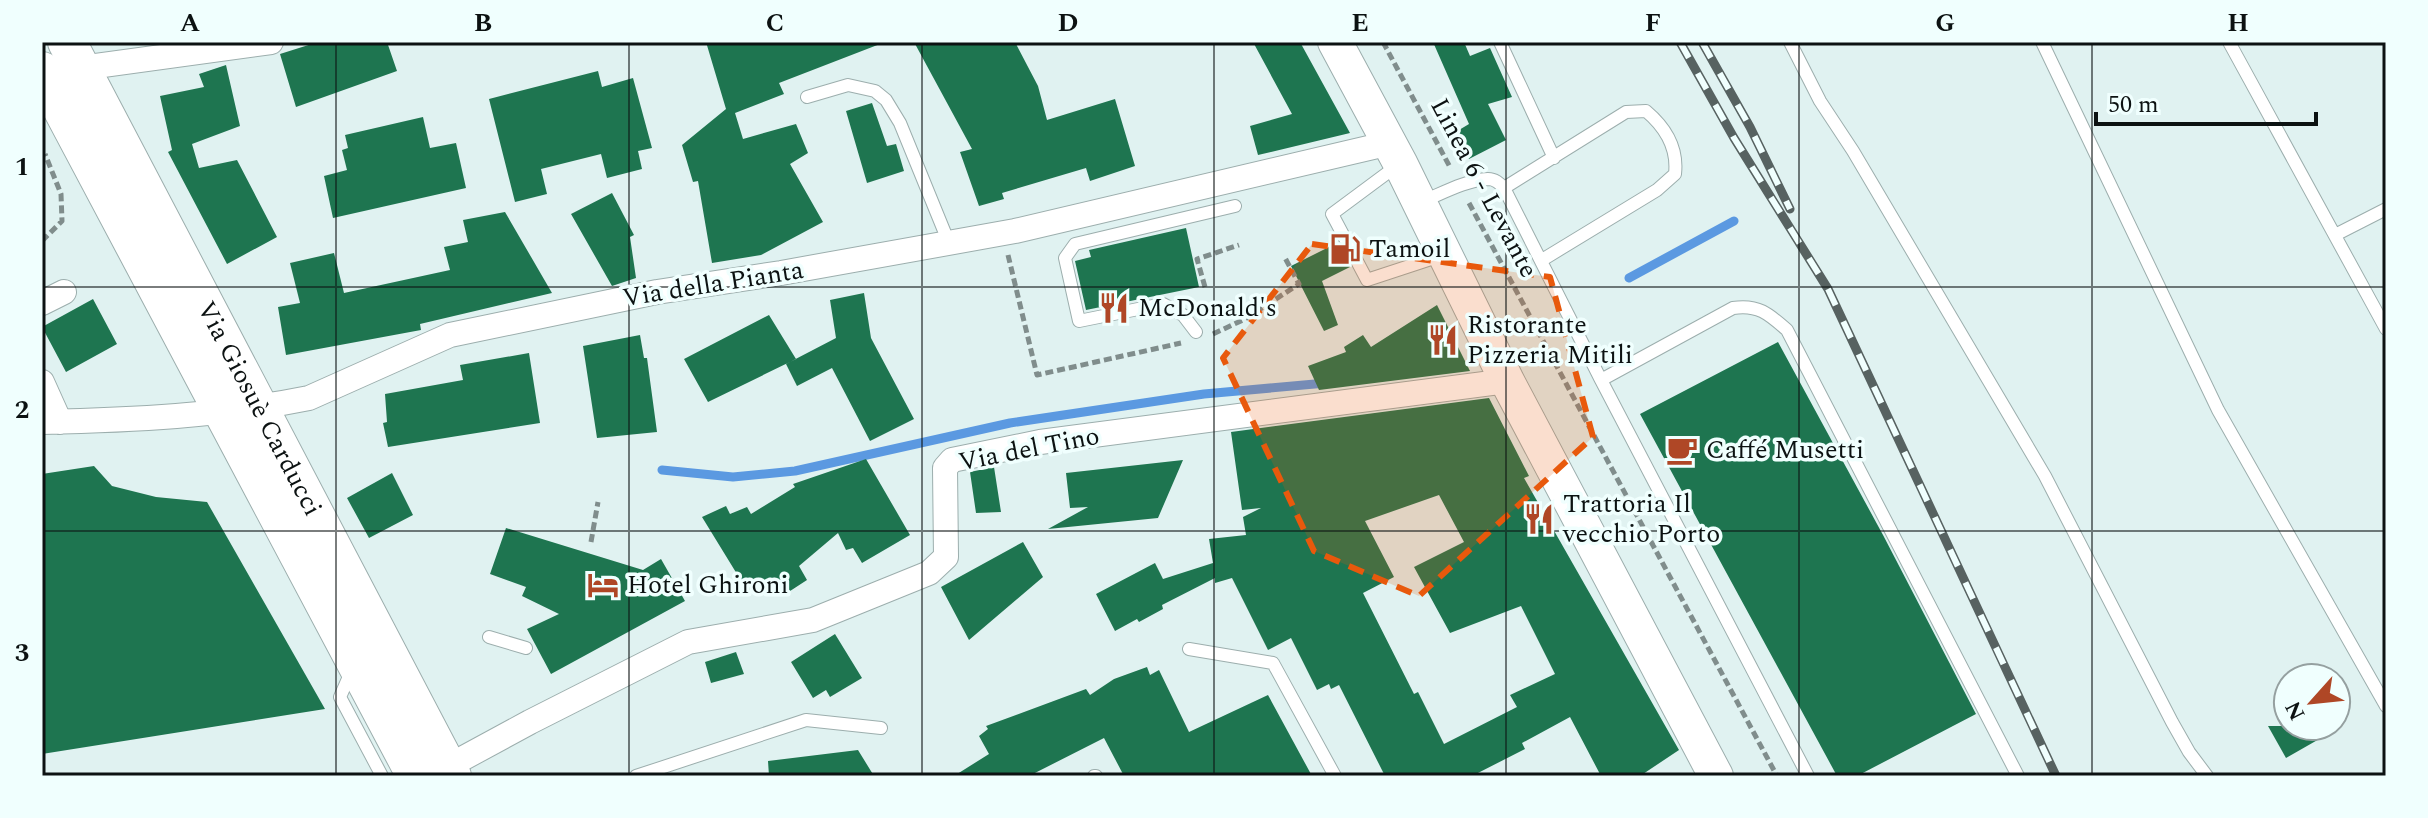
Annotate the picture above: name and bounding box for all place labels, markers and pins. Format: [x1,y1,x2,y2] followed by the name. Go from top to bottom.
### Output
[1369,229,1450,269] place label: Tamoil
[1328,232,1362,266] fuel station icon: Tamoil
[1138,288,1277,328] place label: McDonald's
[1097,291,1131,325] restaurant icon: McDonald's
[1467,305,1633,375] place label: Ristorante Pizzeria Mitili
[1426,323,1460,357] restaurant icon: Ristorante Pizzeria Mitili
[1706,430,1864,470] place label: Caffé Musetti
[1665,433,1699,467] cafe icon: Caffé Musetti
[1562,484,1720,554] place label: Trattoria Il vecchio Porto
[1522,502,1556,536] restaurant icon: Trattoria Il vecchio Porto
[627,565,789,605] place label: Hotel Ghironi
[586,568,620,602] hotel icon: Hotel Ghironi

